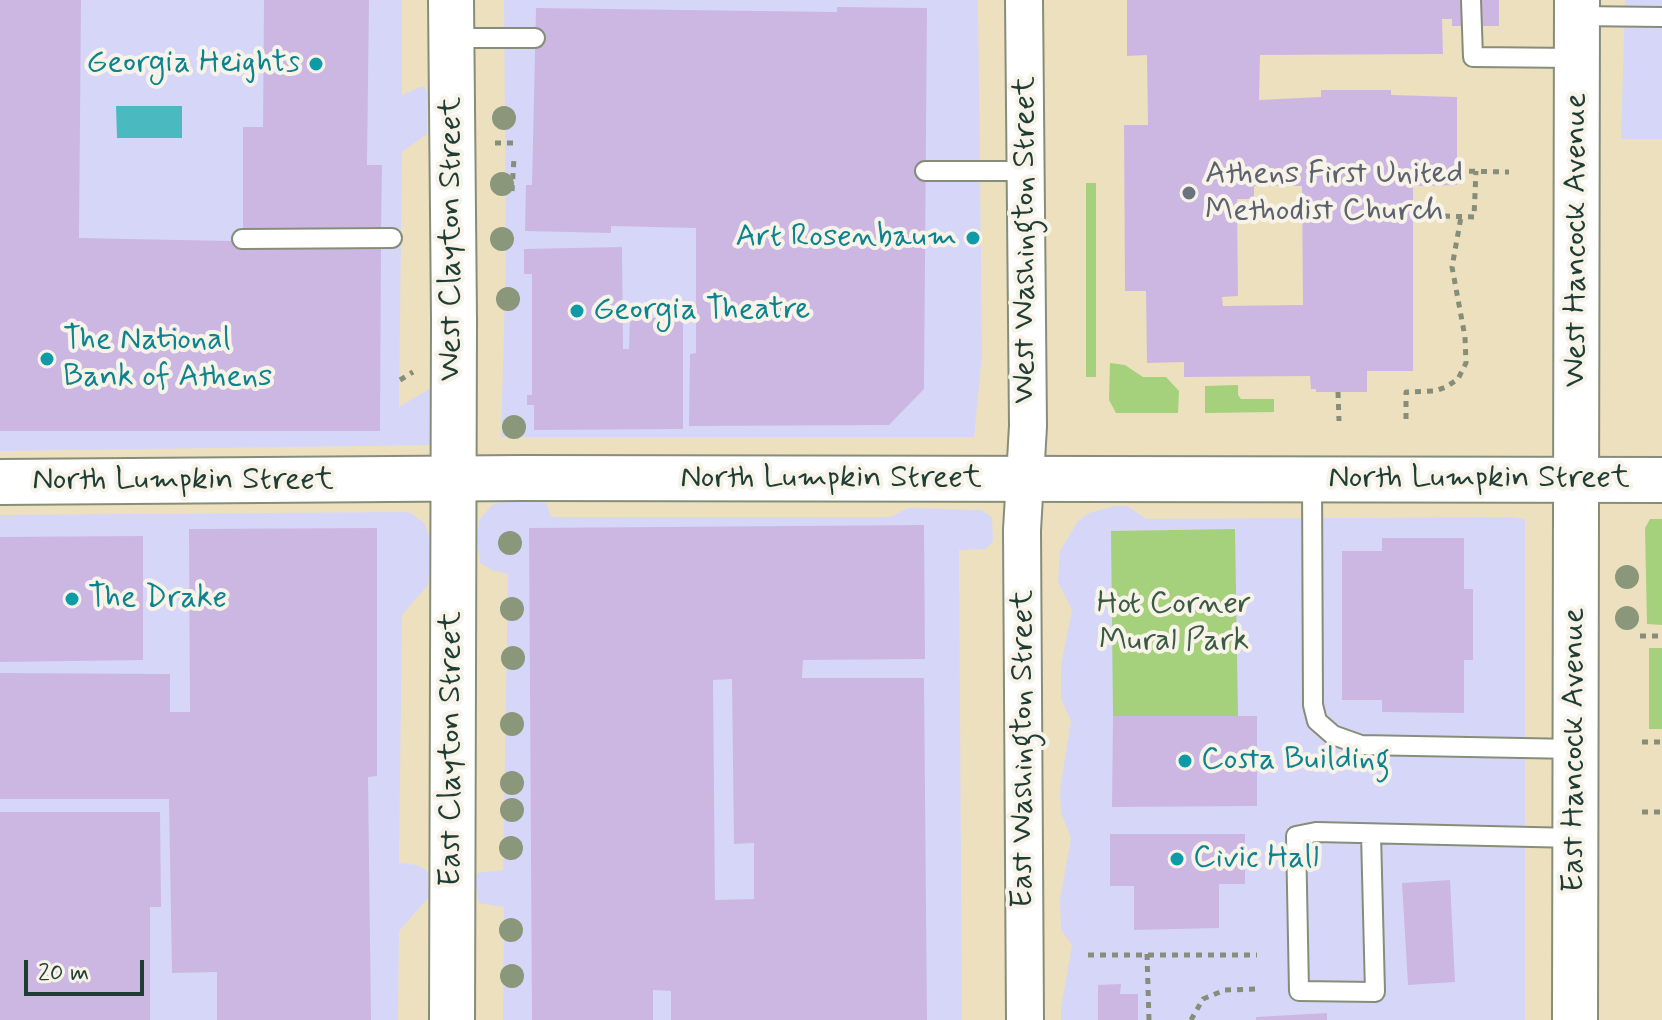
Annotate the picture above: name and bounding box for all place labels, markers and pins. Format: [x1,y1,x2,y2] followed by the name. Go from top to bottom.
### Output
[86,45,300,83] place label: Georgia Heights
[307,55,325,73] marker: Georgia Heights
[1205,156,1463,231] place label: Athens First United Methodist Church
[1180,184,1198,202] marker: Athens First United Methodist Church
[736,219,957,257] place label: Art Rosenbaum
[964,229,982,247] marker: Art Rosenbaum
[593,292,810,330] place label: Georgia Theatre
[568,302,586,320] marker: Georgia Theatre
[63,322,272,397] place label: The National Bank of Athens
[38,350,56,368] marker: The National Bank of Athens
[88,580,227,618] place label: The Drake
[63,590,81,608] marker: The Drake
[1201,742,1390,780] place label: Costa Building
[1176,752,1194,770] marker: Costa Building
[1193,840,1319,878] place label: Civic Hall
[1168,850,1186,868] marker: Civic Hall

